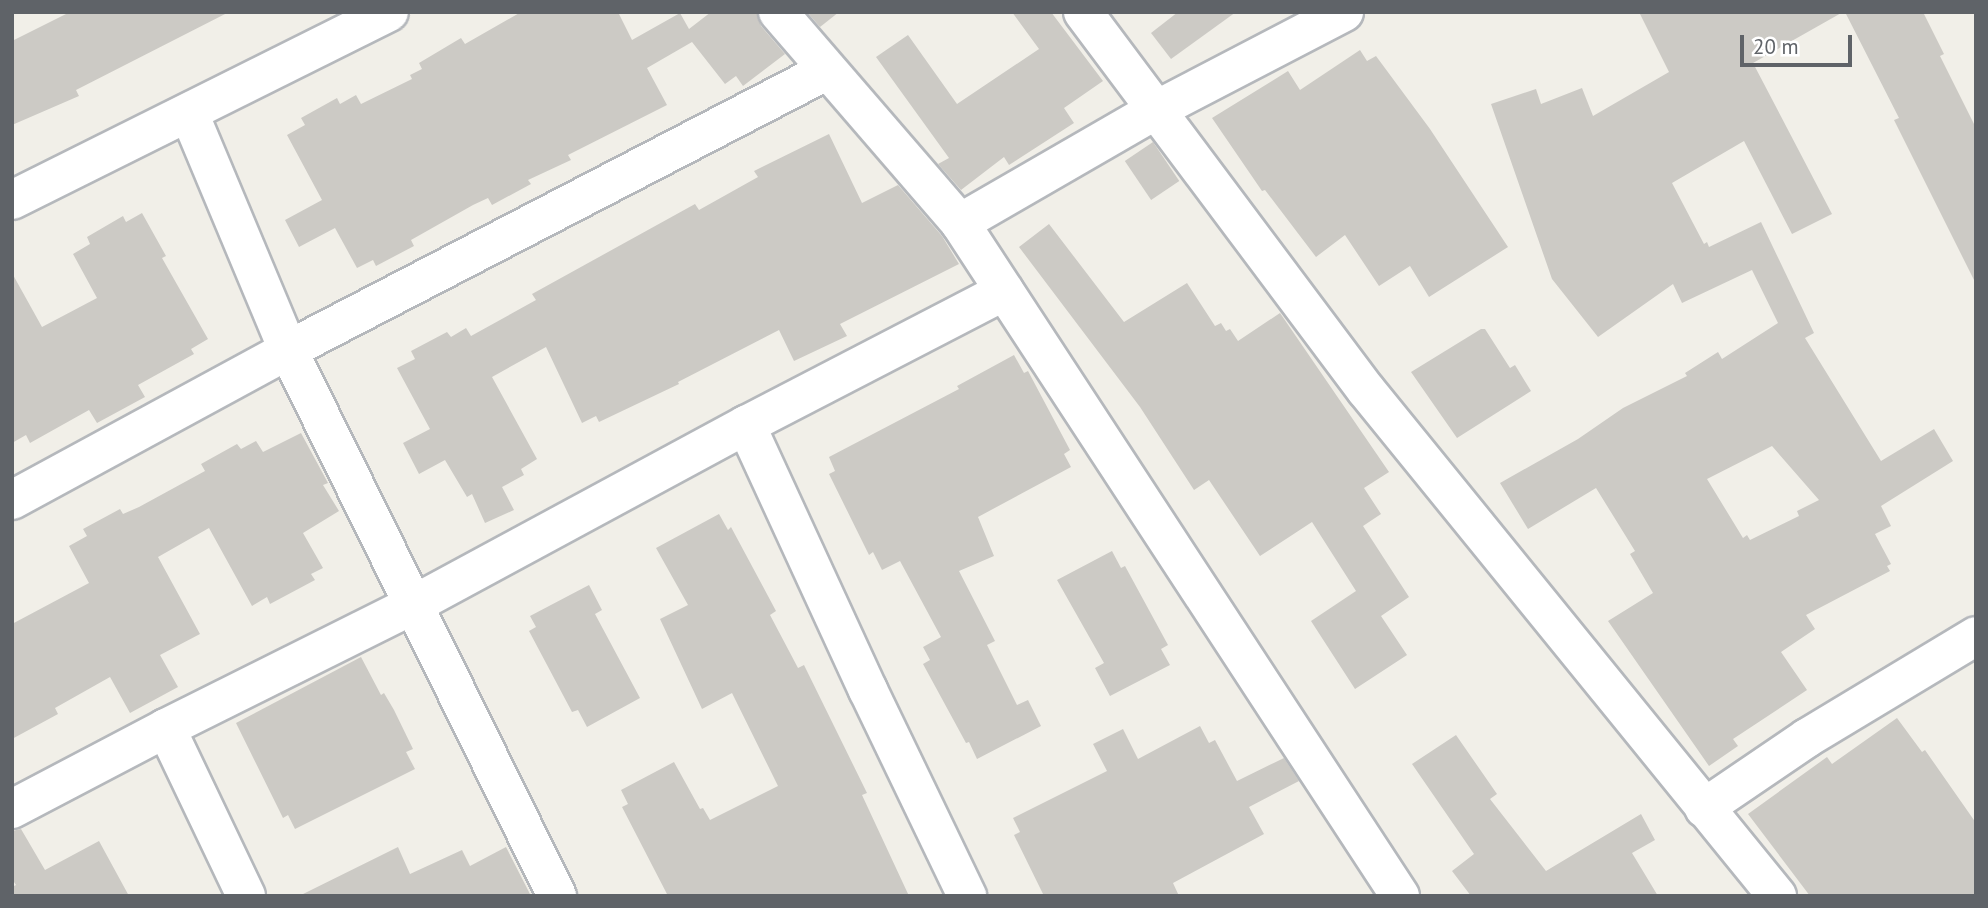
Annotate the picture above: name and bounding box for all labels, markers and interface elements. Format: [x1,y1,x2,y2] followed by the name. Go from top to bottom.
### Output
[1743,21,1855,65] scale bar
[1753,33,1799,60] text: 20 m

